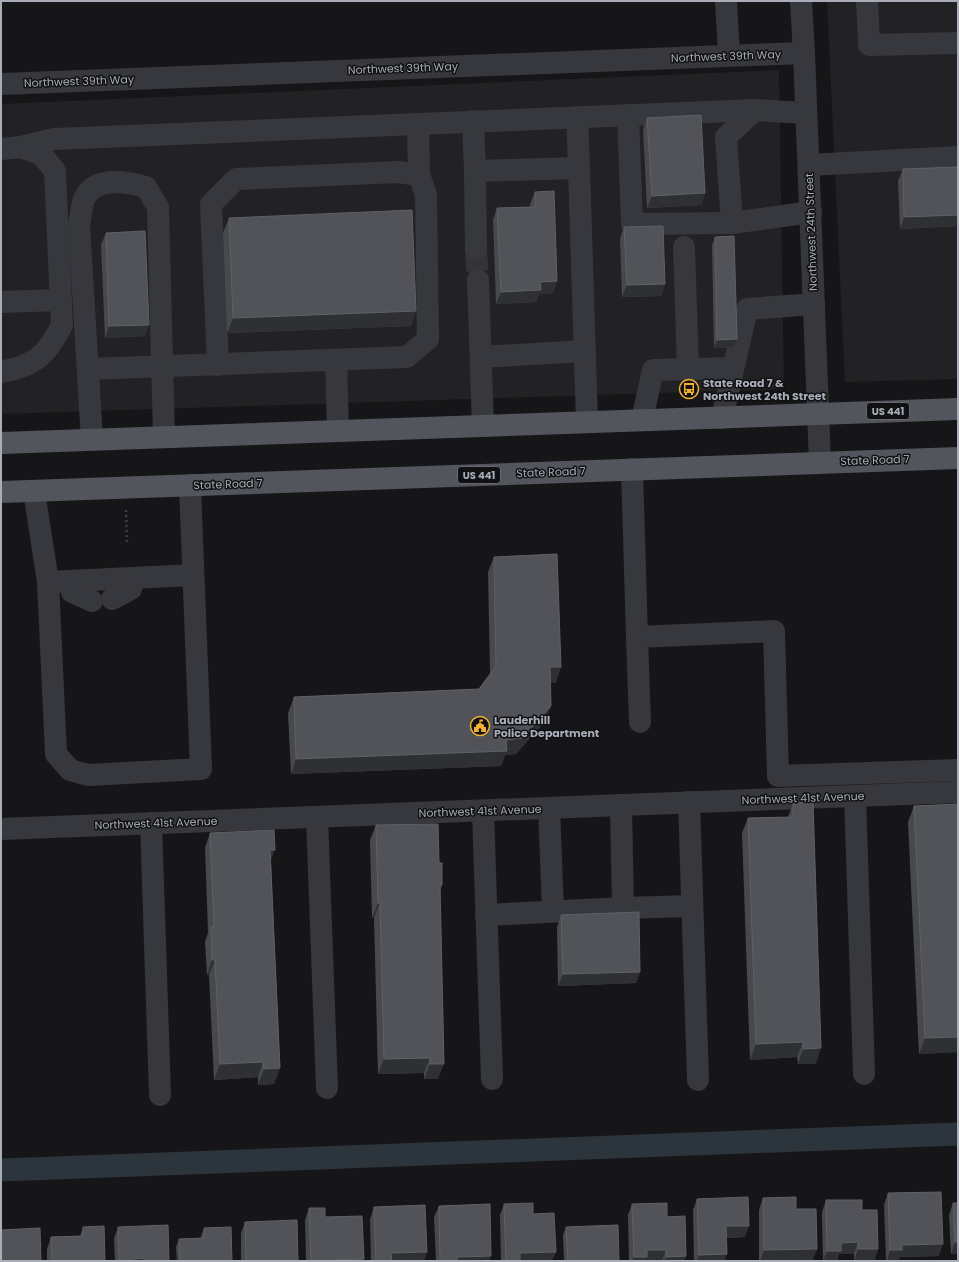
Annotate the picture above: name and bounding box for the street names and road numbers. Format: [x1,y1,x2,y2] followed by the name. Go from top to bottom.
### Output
[671,46,782,66] street label: Northwest 39th Way
[348,58,459,78] street label: Northwest 39th Way
[24,71,135,91] street label: Northwest 39th Way
[801,173,821,291] street label: Northwest 24th Street
[867,403,909,419] road number: US 441
[840,451,910,469] street label: State Road 7
[516,463,586,481] street label: State Road 7
[458,467,500,483] road number: US 441
[193,475,263,493] street label: State Road 7
[741,788,865,808] street label: Northwest 41st Avenue
[418,801,542,821] street label: Northwest 41st Avenue
[94,813,218,833] street label: Northwest 41st Avenue

